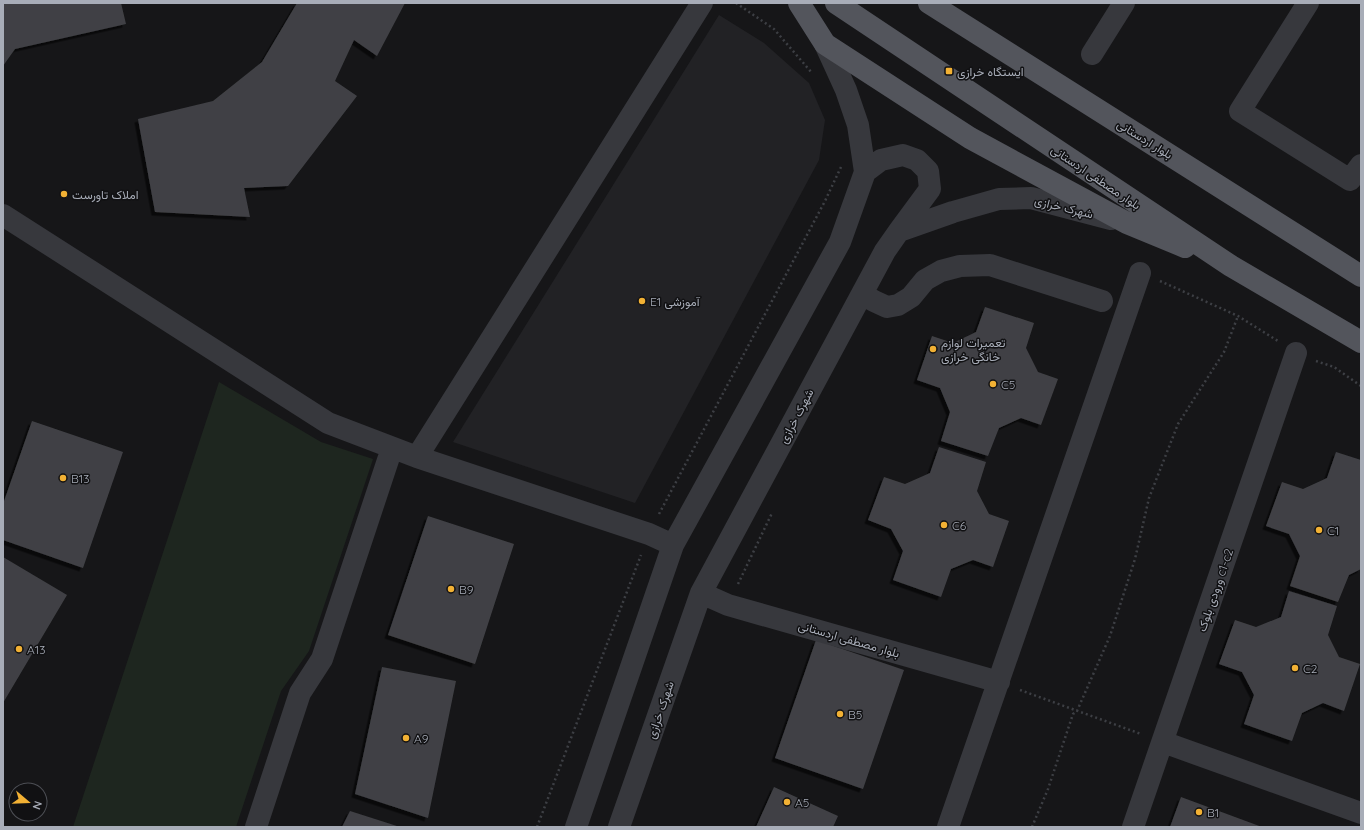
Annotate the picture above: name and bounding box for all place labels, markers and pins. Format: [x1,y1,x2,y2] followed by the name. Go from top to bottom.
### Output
[957,64,1024,80] place label: ایستگاه خرازی
[944,66,954,76] marker: ایستگاه خرازی
[72,187,138,203] place label: املاک تاورست
[59,189,69,199] marker: املاک تاورست
[650,294,701,310] place label: E1 آموزشی
[637,296,647,306] marker: E1 آموزشی
[941,335,1006,365] place label: تعمیرات لوازم خانگی خرازی
[928,344,938,354] marker: تعمیرات لوازم خانگی خرازی
[1001,377,1015,392] place label: C5
[988,379,998,389] marker: C5
[71,471,90,486] place label: B13
[58,473,68,483] marker: B13
[952,518,967,533] place label: C6
[939,520,949,530] marker: C6
[1327,523,1339,538] place label: C1
[1314,525,1324,535] marker: C1
[459,582,474,597] place label: B9
[446,584,456,594] marker: B9
[27,642,46,657] place label: A13
[14,644,24,654] marker: A13
[1303,661,1318,676] place label: C2
[1290,663,1300,673] marker: C2
[848,707,862,722] place label: B5
[835,709,845,719] marker: B5
[414,731,429,746] place label: A9
[401,733,411,743] marker: A9
[795,795,809,810] place label: A5
[782,797,792,807] marker: A5
[1207,805,1219,820] place label: B1
[1194,807,1204,817] marker: B1

